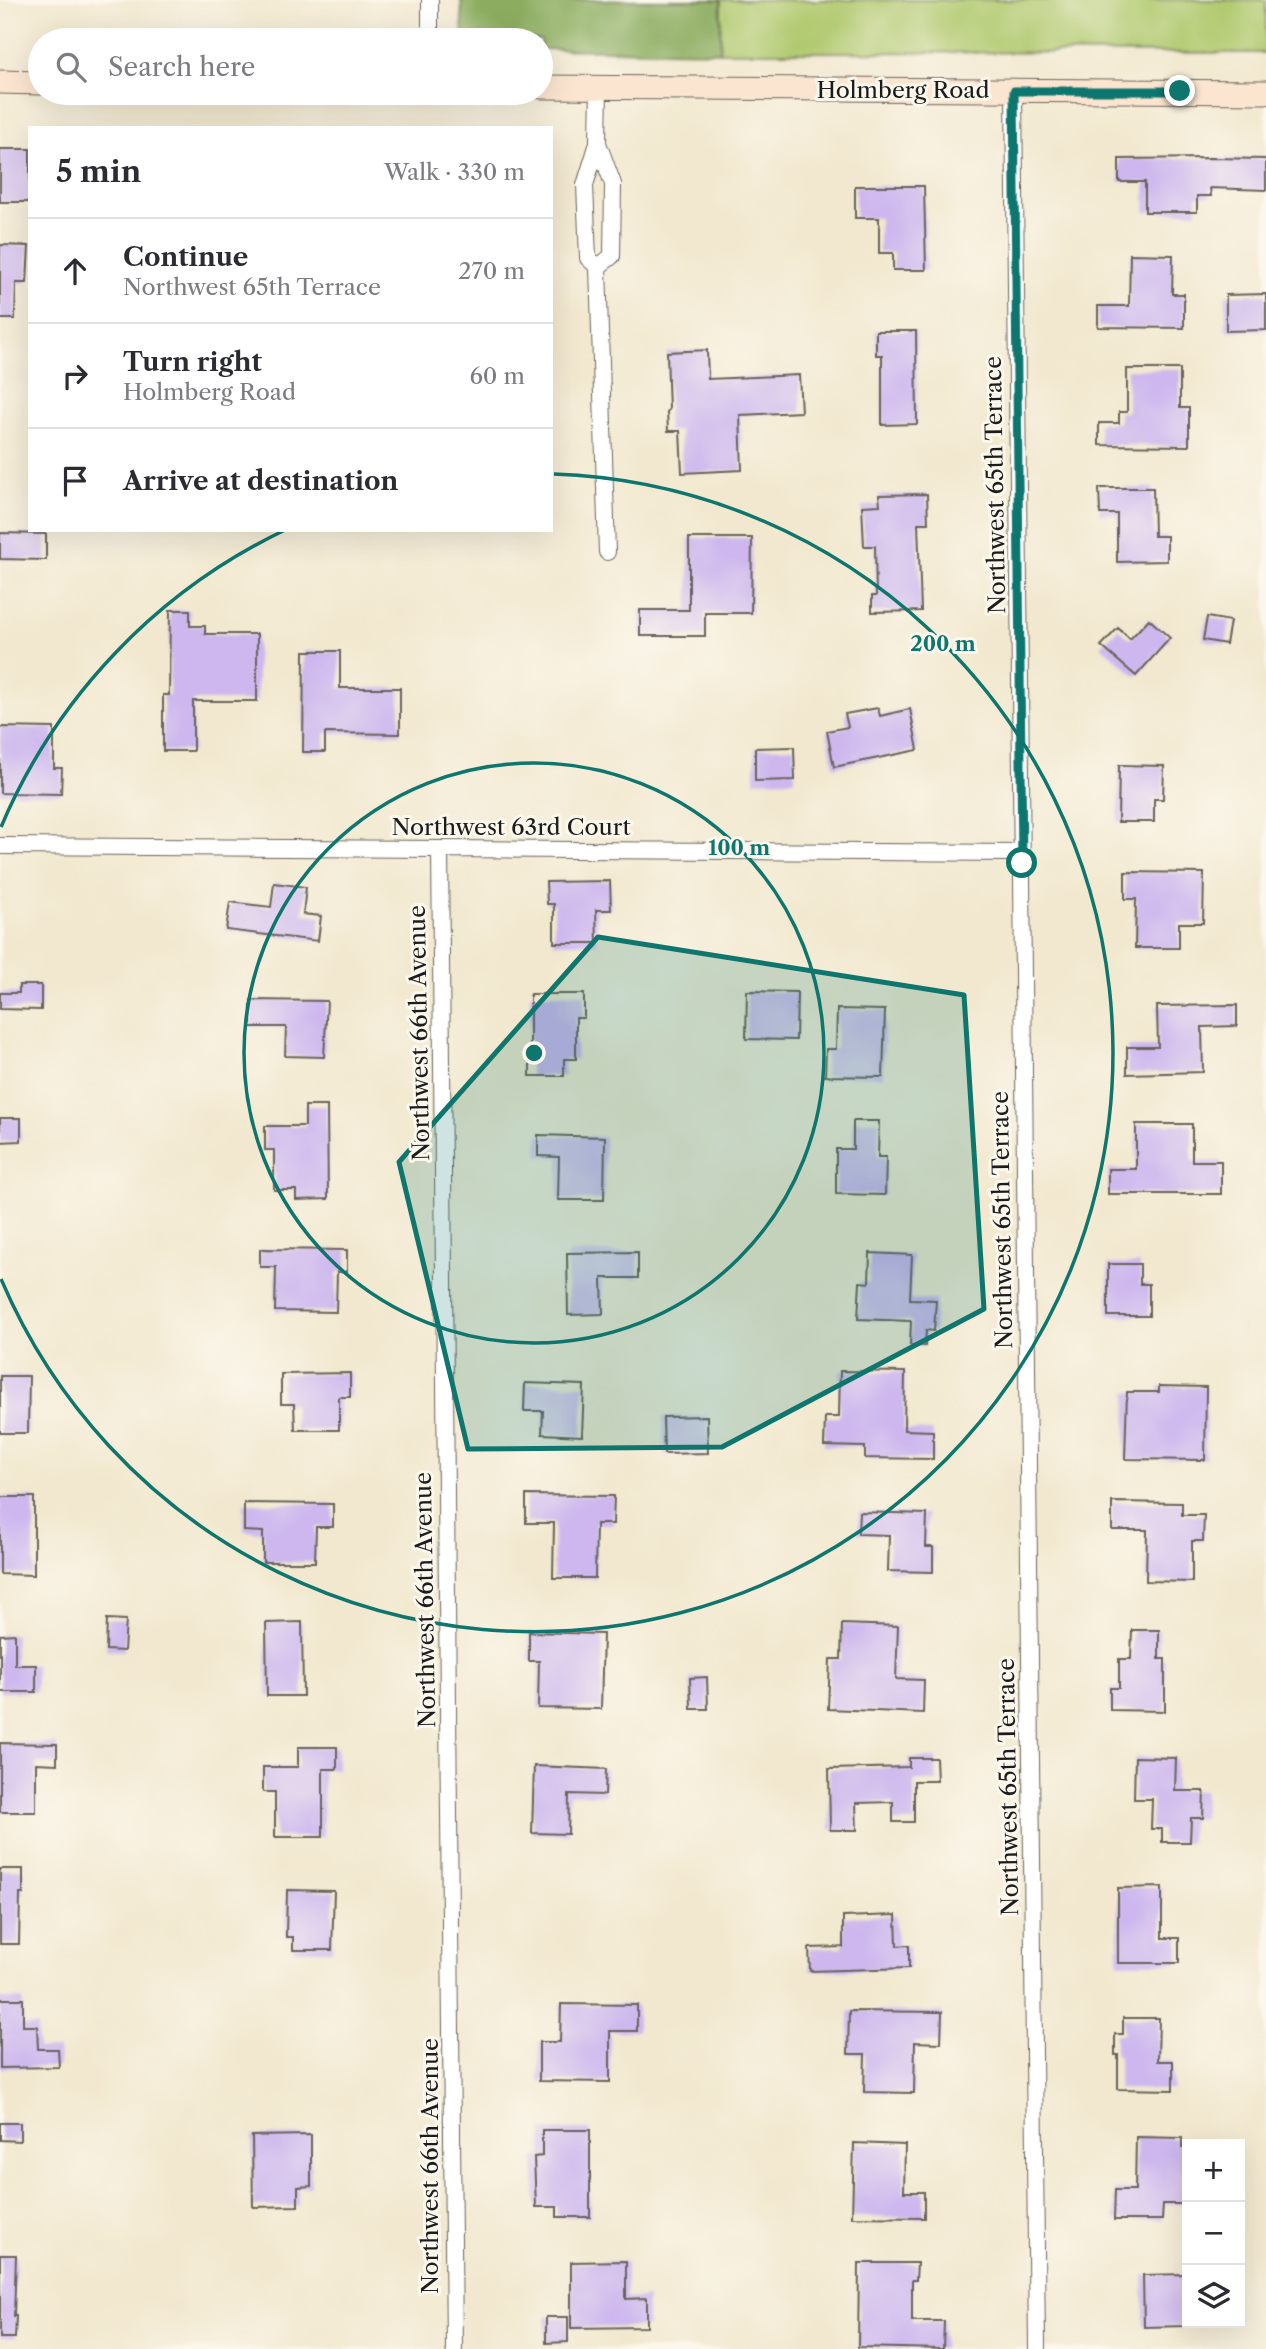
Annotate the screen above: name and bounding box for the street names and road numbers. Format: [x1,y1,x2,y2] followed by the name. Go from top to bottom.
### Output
[817,76,989,104] street label: Holmberg Road
[979,356,1011,614] street label: Northwest 65th Terrace
[391,813,631,841] street label: Northwest 63rd Court
[403,905,435,1161] street label: Northwest 66th Avenue
[986,1091,1018,1349] street label: Northwest 65th Terrace
[409,1472,441,1728] street label: Northwest 66th Avenue
[992,1658,1024,1916] street label: Northwest 65th Terrace
[416,2038,444,2294] street label: Northwest 66th Avenue

